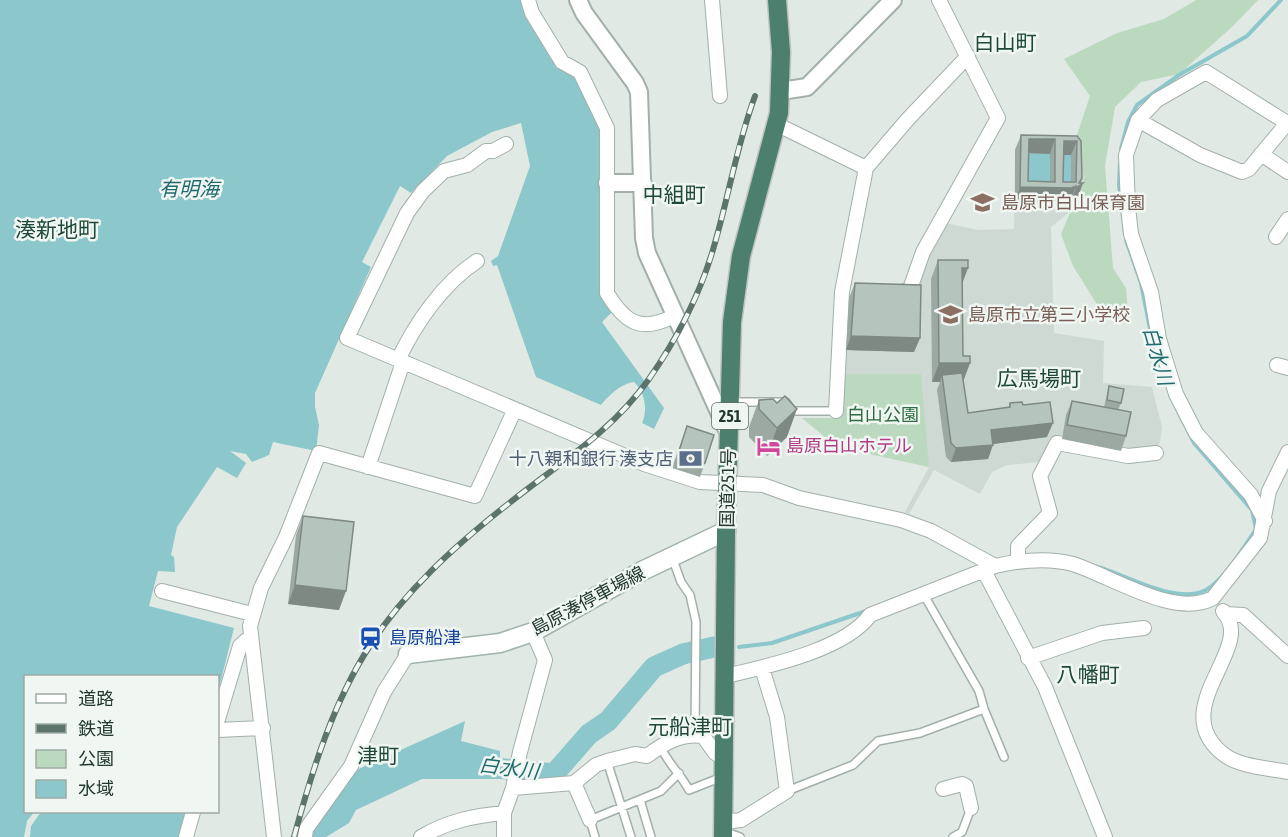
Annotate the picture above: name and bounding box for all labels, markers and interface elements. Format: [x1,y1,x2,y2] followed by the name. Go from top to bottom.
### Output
[974,30,1037,54] district label: 白山町
[159,177,222,200] water label: 有明海
[643,182,706,206] district label: 中組町
[970,190,996,216] school or university icon: 島原市白山保育園
[1001,192,1145,213] place label: 島原市白山保育園
[15,217,99,241] district label: 湊新地町
[937,302,963,328] school or university icon: 島原市立第三小学校
[968,304,1130,325] place label: 島原市立第三小学校
[1139,324,1178,390] water label: 白水川
[997,366,1081,390] district label: 広馬場町
[712,403,748,429] road number: 251
[847,404,919,425] park label: 白山公園
[755,433,781,459] hotel icon: 島原白山ホテル
[786,435,912,456] place label: 島原白山ホテル
[678,446,704,472] bank icon: 十八親和銀行 湊支店
[509,448,673,469] place label: 十八親和銀行 湊支店
[716,448,739,528] street label: 国道251号
[527,562,648,639] street label: 島原湊停車場線
[358,625,384,651] station icon: 島原船津
[389,627,461,648] place label: 島原船津
[1057,662,1120,686] district label: 八幡町
[24,675,219,813] legend
[78,688,114,709] text: 道路
[648,714,732,738] district label: 元船津町
[78,718,114,739] text: 鉄道
[357,743,399,767] district label: 津町
[78,748,114,769] text: 公園
[478,752,542,783] water label: 白水川
[78,778,114,799] text: 水域

